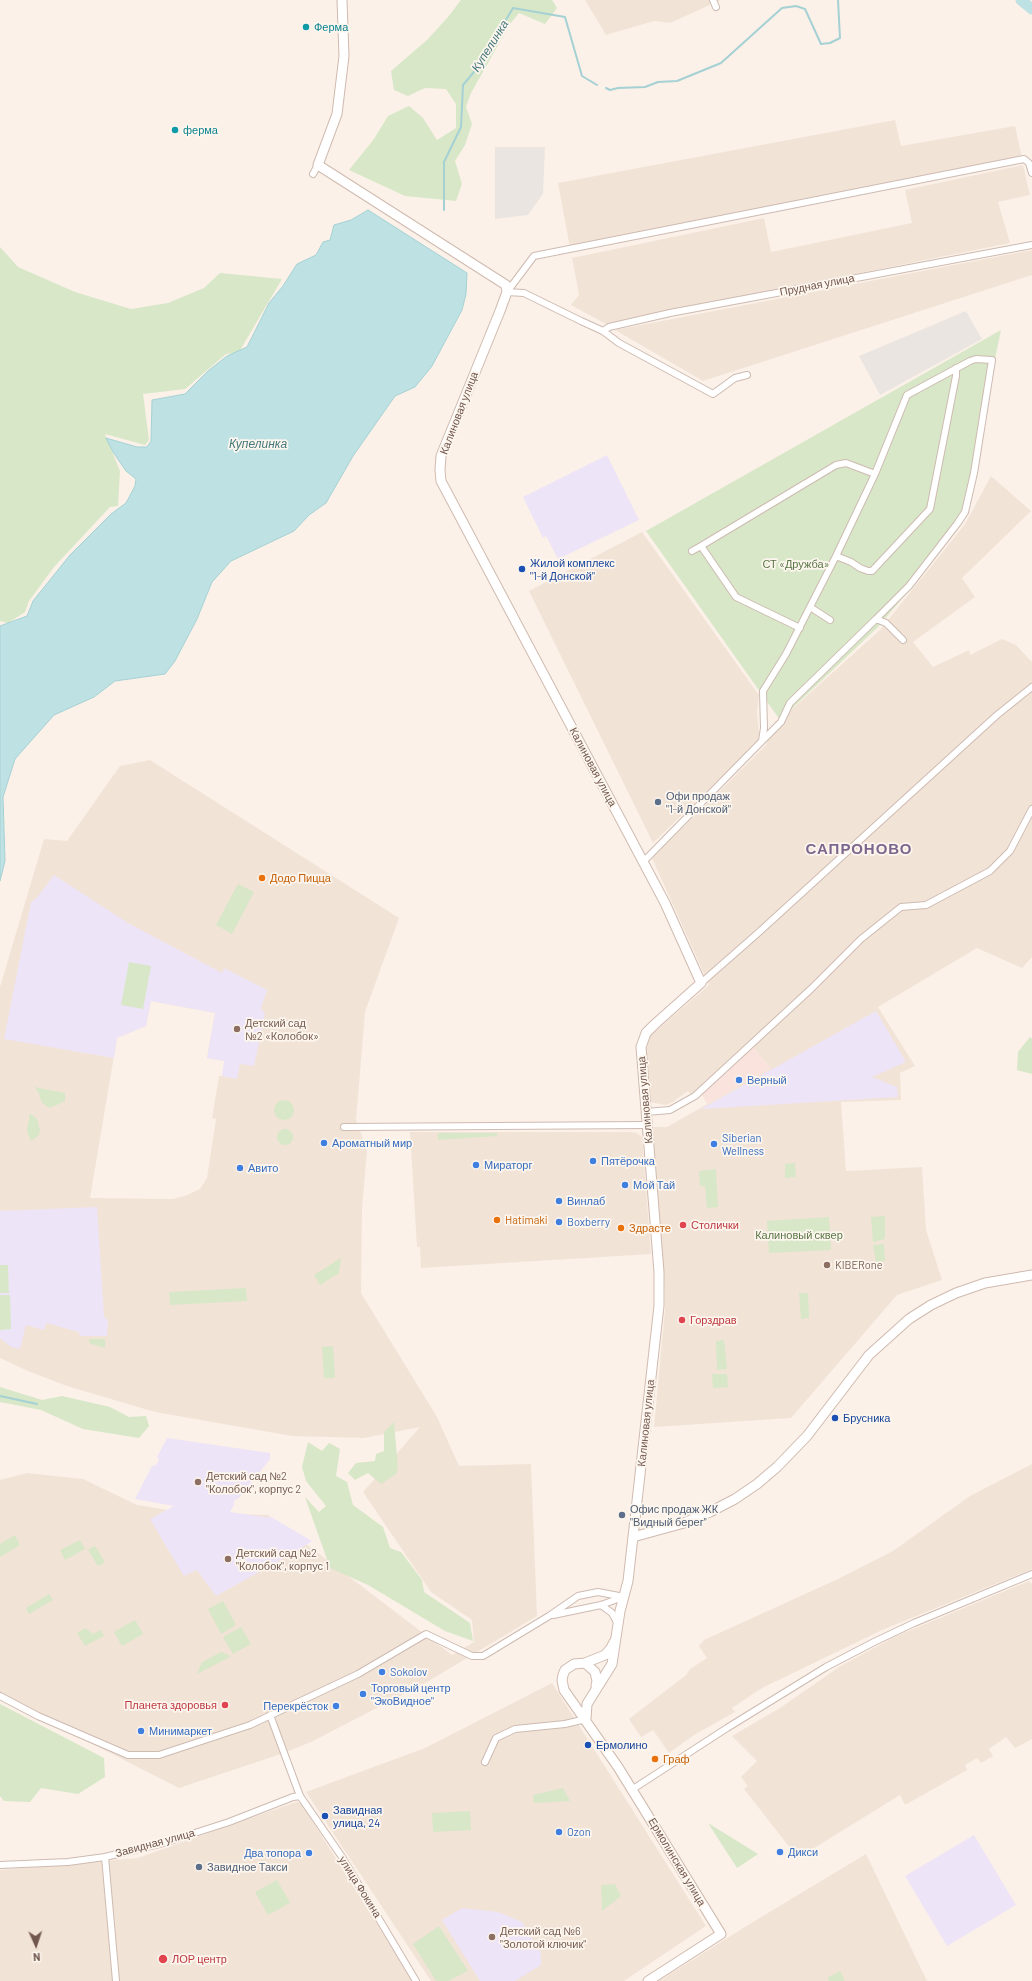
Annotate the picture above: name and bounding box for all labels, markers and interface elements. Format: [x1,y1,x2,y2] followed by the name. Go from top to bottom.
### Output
[468,18,512,74] water label: Купелинка
[314,20,348,34] place label: Ферма
[301,22,311,32] marker: Ферма
[183,123,218,137] place label: ферма
[170,125,180,135] marker: ферма
[778,271,856,299] street label: Прудная улица
[437,370,481,456] street label: Калиновая улица
[229,437,287,451] water label: Купелинка
[530,556,615,582] place label: Жилой комплекс "1-й Донской"
[762,557,830,571] park label: СТ «Дружба»
[517,564,527,574] marker: Жилой комплекс "1-й Донской"
[567,725,619,809] street label: Калиновая улица
[666,789,731,815] place label: Офи продаж "1-й Донской"
[653,797,663,807] marker: Офи продаж "1-й Донской"
[806,840,912,858] district label: САПРОНОВО
[270,871,331,885] place label: Додо Пицца
[257,873,267,883] marker: Додо Пицца
[245,1016,319,1042] place label: Детский сад №2 «Колобок»
[232,1024,242,1034] marker: Детский сад №2 «Колобок»
[635,1056,655,1144] street label: Калиновая улица
[747,1073,787,1087] place label: Верный
[734,1075,744,1085] marker: Верный
[722,1131,764,1157] place label: Siberian Wellness
[332,1136,412,1150] place label: Ароматный мир
[319,1138,329,1148] marker: Ароматный мир
[709,1139,719,1149] marker: Siberian Wellness
[601,1154,655,1168] place label: Пятёрочка
[588,1156,598,1166] marker: Пятёрочка
[484,1158,532,1172] place label: Мираторг
[471,1160,481,1170] marker: Мираторг
[248,1161,278,1175] place label: Авито
[235,1163,245,1173] marker: Авито
[633,1178,675,1192] place label: Мой Тай
[620,1180,630,1190] marker: Мой Тай
[567,1194,605,1208] place label: Винлаб
[554,1196,564,1206] marker: Винлаб
[505,1213,548,1227] place label: Hatimaki
[492,1215,502,1225] marker: Hatimaki
[567,1215,610,1229] place label: Boxberry
[554,1217,564,1227] marker: Boxberry
[691,1218,739,1232] place label: Столички
[678,1220,688,1230] marker: Столички
[629,1221,671,1235] place label: Здрасте
[616,1223,626,1233] marker: Здрасте
[755,1228,843,1242] park label: Калиновый сквер
[835,1258,883,1272] place label: KIBERone
[822,1260,832,1270] marker: KIBERone
[690,1313,737,1327] place label: Горздрав
[677,1315,687,1325] marker: Горздрав
[635,1379,657,1467] street label: Калиновая улица
[843,1411,890,1425] place label: Брусника
[830,1413,840,1423] marker: Брусника
[206,1469,301,1495] place label: Детский сад №2 "Колобок", корпус 2
[193,1477,203,1487] marker: Детский сад №2 "Колобок", корпус 2
[630,1502,718,1528] place label: Офис продаж ЖК "Видный берег"
[617,1510,627,1520] marker: Офис продаж ЖК "Видный берег"
[236,1546,329,1572] place label: Детский сад №2 "Колобок", корпус 1
[223,1554,233,1564] marker: Детский сад №2 "Колобок", корпус 1
[390,1665,427,1679] place label: Sokolov
[377,1667,387,1677] marker: Sokolov
[371,1681,451,1707] place label: Торговый центр "ЭкоВидное"
[358,1689,368,1699] marker: Торговый центр "ЭкоВидное"
[124,1698,217,1712] place label: Планета здоровья
[263,1699,328,1713] place label: Перекрёсток
[220,1700,230,1710] marker: Планета здоровья
[331,1701,341,1711] marker: Перекрёсток
[149,1724,212,1738] place label: Минимаркет
[136,1726,146,1736] marker: Минимаркет
[596,1738,648,1752] place label: Ермолино
[583,1740,593,1750] marker: Ермолино
[663,1752,690,1766] place label: Граф
[650,1754,660,1764] marker: Граф
[333,1803,382,1829] place label: Завидная улица, 24
[320,1811,330,1821] marker: Завидная улица, 24
[645,1815,709,1909] street label: Ермолинская улица
[567,1825,591,1839] place label: Ozon
[114,1826,196,1860] street label: Завидная улица
[554,1827,564,1837] marker: Ozon
[788,1845,818,1859] place label: Дикси
[244,1846,301,1860] place label: Два топора
[775,1847,785,1857] marker: Дикси
[304,1848,314,1858] marker: Два топора
[336,1854,384,1920] street label: улица Фокина
[207,1860,288,1874] place label: Завидное Такси
[194,1862,204,1872] marker: Завидное Такси
[500,1924,586,1950] place label: Детский сад №6 "Золотой ключик"
[16,1925,56,1965] north arrow
[487,1932,497,1942] marker: Детский сад №6 "Золотой ключик"
[33,1951,41,1964] text: N
[172,1952,227,1966] place label: ЛОР центр
[157,1953,169,1965] marker: ЛОР центр

